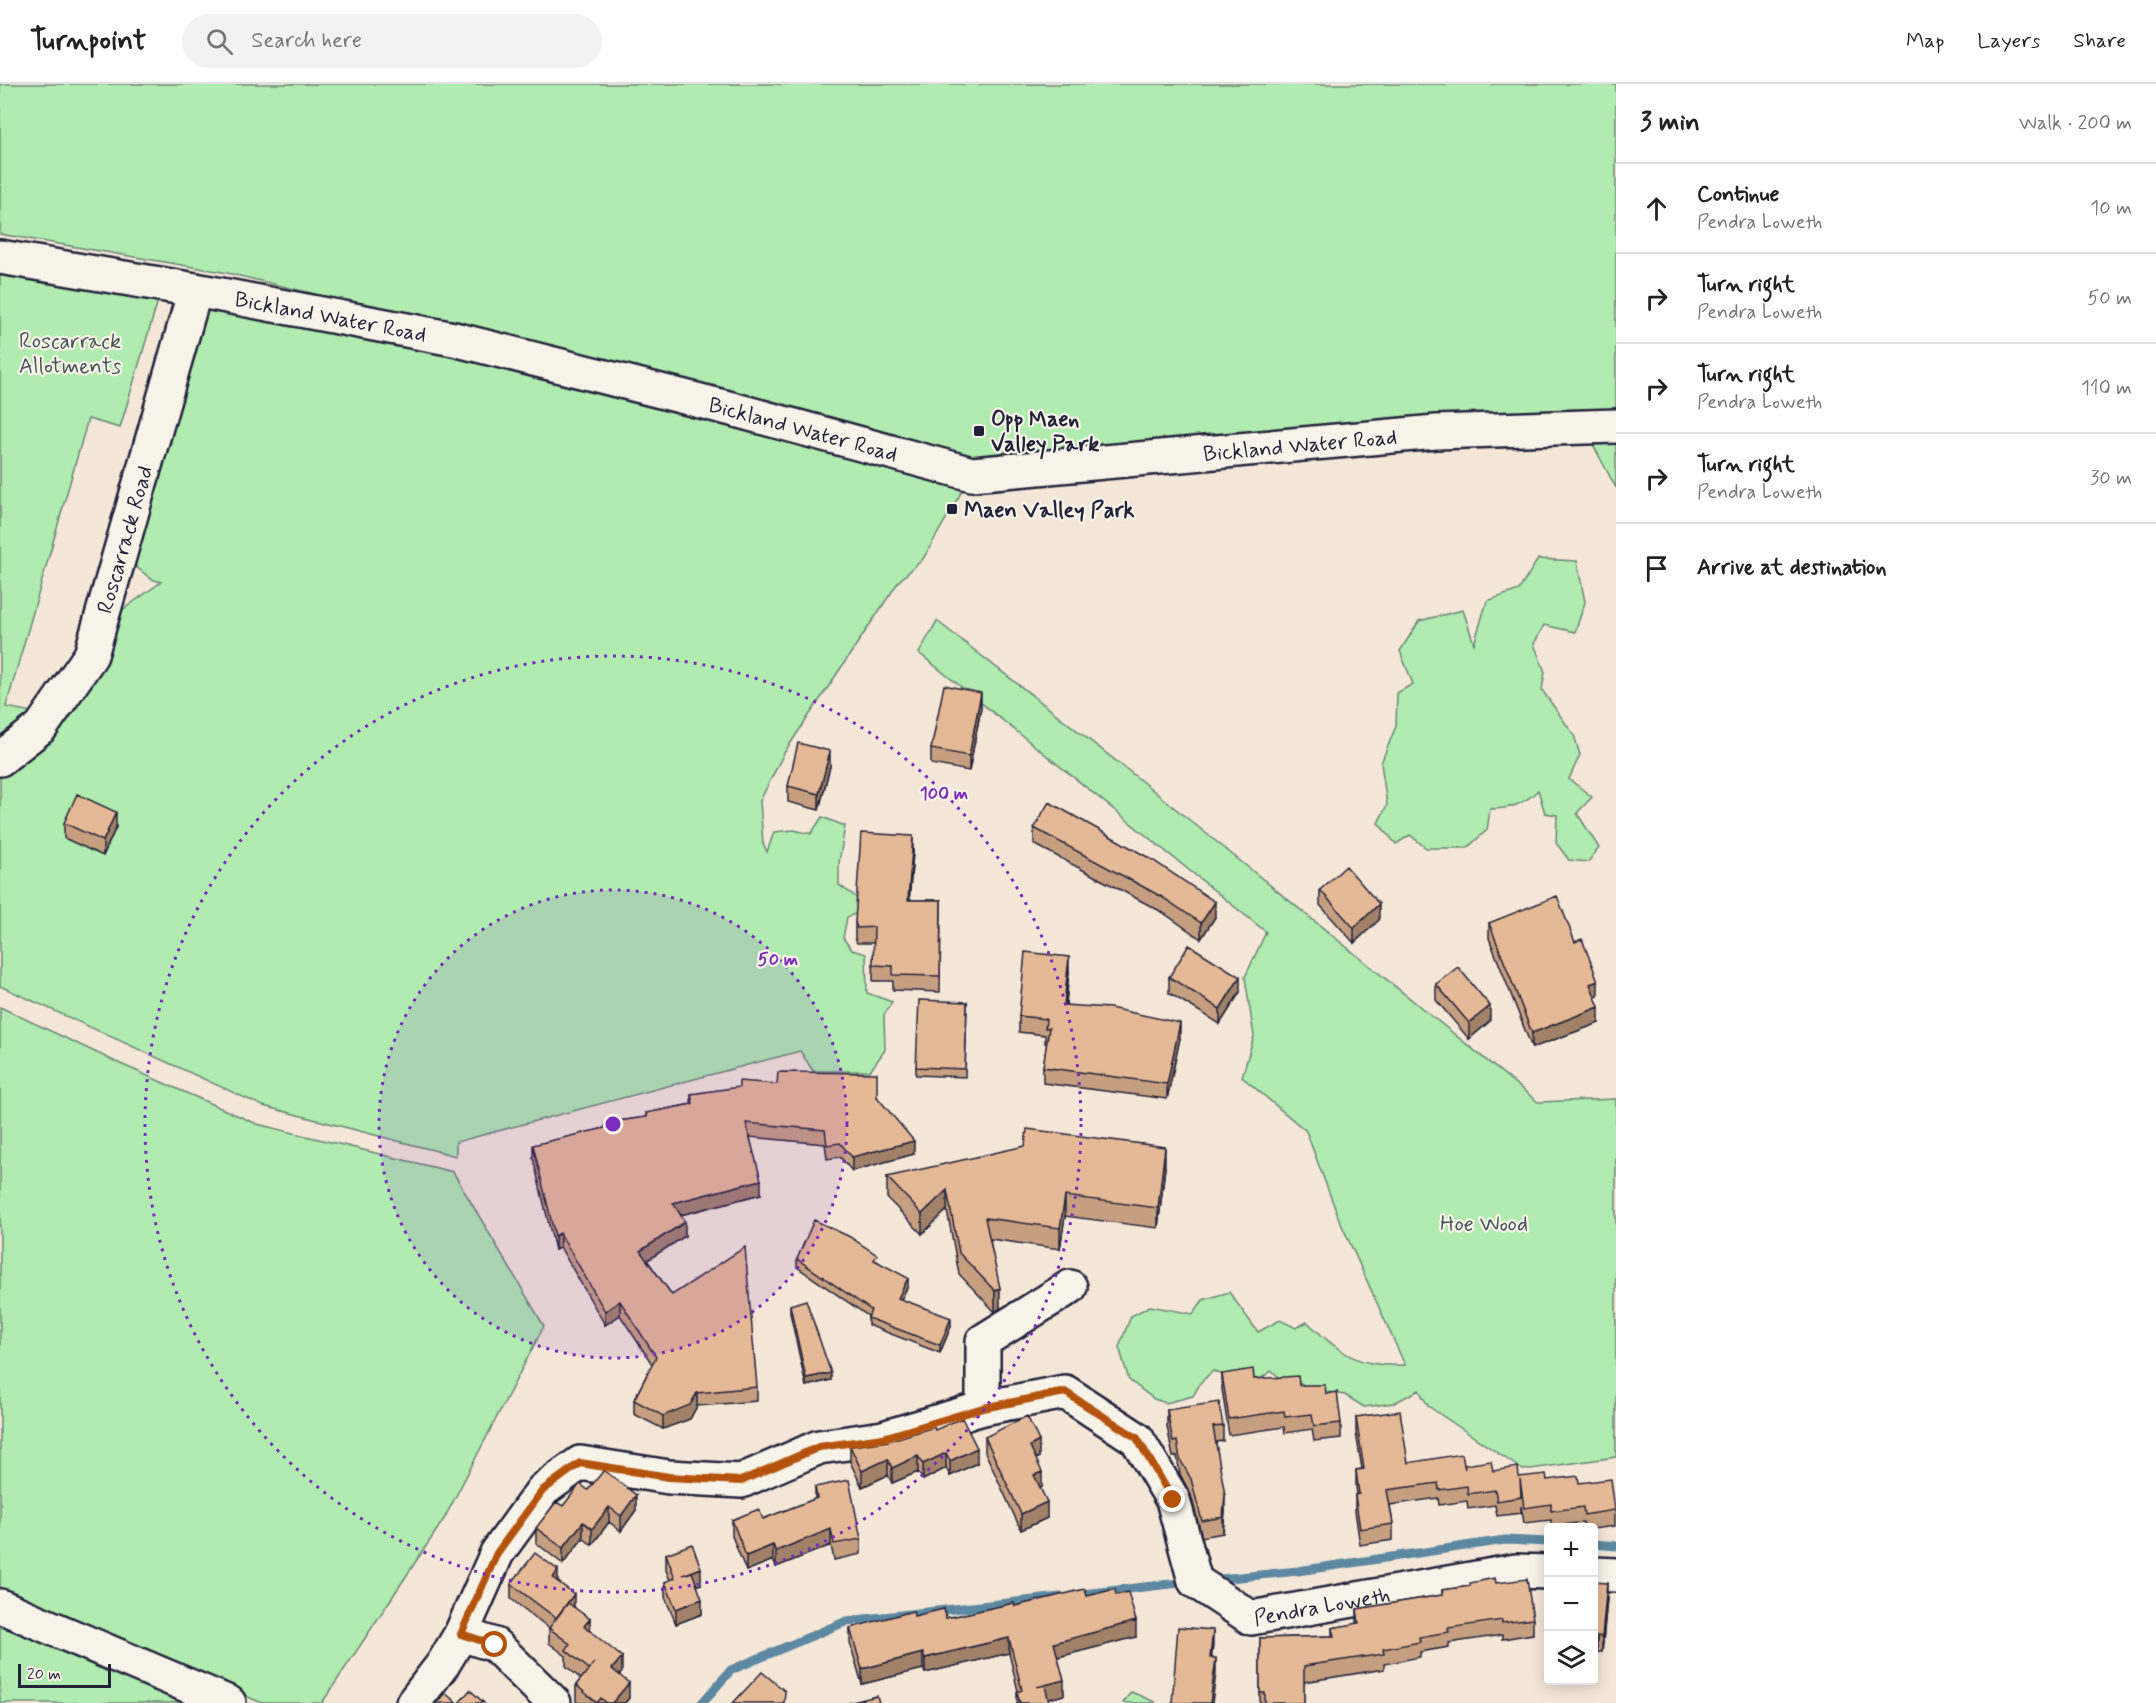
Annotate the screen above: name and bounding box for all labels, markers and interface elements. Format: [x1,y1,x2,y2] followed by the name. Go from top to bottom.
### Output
[182,14,602,68] search box
[30,23,146,60] text: Turnpoint
[203,25,236,58] icon: search
[251,27,362,55] text: Search here
[1906,27,1944,55] text: Map
[1977,27,2040,55] text: Layers
[2073,27,2126,55] text: Share
[1640,106,1700,140] text: 3 min
[2019,110,2132,137] text: Walk · 200 m
[1697,181,1779,209] text: Continue
[1640,192,1673,225] icon: ahead
[2090,195,2132,222] text: 10 m
[1697,209,1822,236] text: Pendra Loweth
[1697,271,1795,299] text: Turn right
[1640,282,1673,315] icon: right
[2087,285,2132,312] text: 50 m
[232,286,429,349] street label: Bickland Water Road
[1697,299,1822,326] text: Pendra Loweth
[19,328,122,381] park label: Roscarrack Allotments
[1697,361,1795,389] text: Turn right
[1640,372,1673,405] icon: right
[2081,375,2132,402] text: 110 m
[1697,389,1822,416] text: Pendra Loweth
[706,392,900,469] street label: Bickland Water Road
[991,406,1099,460] place label: Opp Maen Valley Park
[972,424,986,438] marker: Opp Maen Valley Park
[1202,424,1398,469] street label: Bickland Water Road
[1697,451,1795,479] text: Turn right
[1640,462,1673,495] icon: right
[92,463,160,617] street label: Roscarrack Road
[2090,465,2132,492] text: 30 m
[1697,479,1822,506] text: Pendra Loweth
[964,497,1135,525] place label: Maen Valley Park
[945,502,959,516] marker: Maen Valley Park
[1640,552,1673,585] icon: arrive
[1697,554,1887,582] text: Arrive at destination
[920,782,968,806] text: 100 m
[758,948,798,972] text: 50 m
[603,1114,623,1134] centre of rings
[1440,1211,1528,1239] park label: Hoe Wood
[1159,1486,1185,1512] route end
[1544,1523,1598,1685] map controls
[1544,1523,1598,1577] button: +
[1544,1577,1598,1631] button: −
[1252,1582,1392,1633] street label: Pendra Loweth
[481,1631,507,1657] route start
[1544,1631,1598,1685] button: layers
[18,1661,111,1688] scale bar
[27,1664,61,1685] text: 20 m

